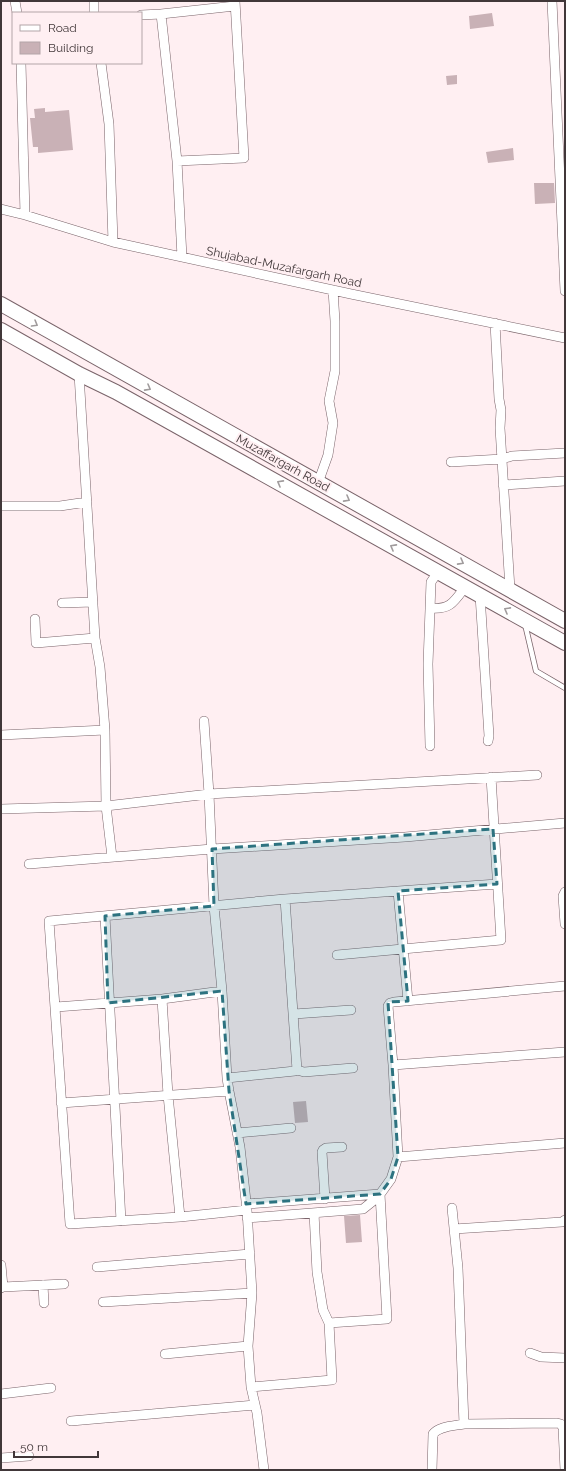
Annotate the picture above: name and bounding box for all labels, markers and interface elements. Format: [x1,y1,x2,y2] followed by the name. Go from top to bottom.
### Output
[12,12,142,64] legend
[48,21,77,35] text: Road
[48,41,94,55] text: Building
[205,244,363,290] street label: Shujabad-Muzafargarh Road
[31,319,38,326] one-way arrow
[144,383,151,390] one-way arrow
[234,432,332,494] street label: Muzaffargarh Road
[277,481,284,488] one-way arrow
[343,494,350,501] one-way arrow
[390,544,397,551] one-way arrow
[457,558,464,565] one-way arrow
[504,608,511,615] one-way arrow
[14,1433,98,1459] scale bar
[20,1440,48,1454] text: 50 m

